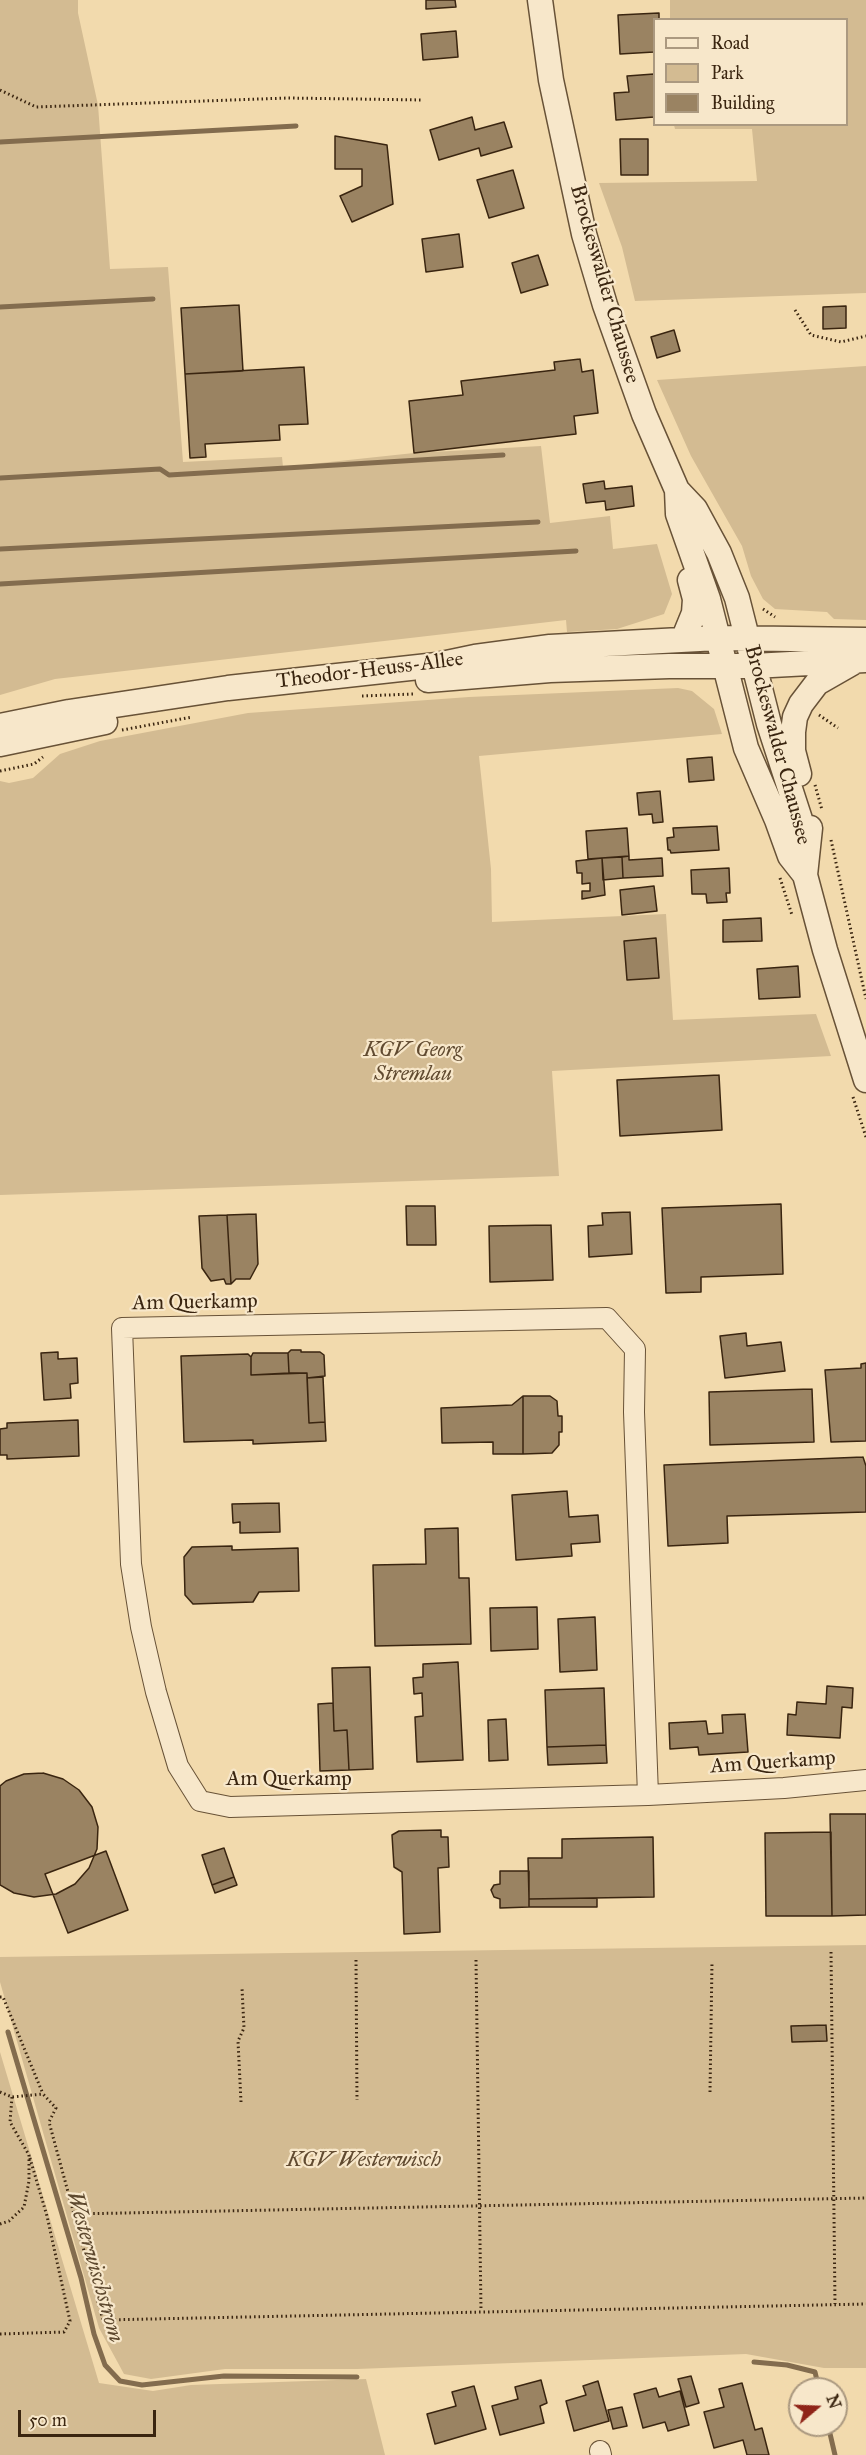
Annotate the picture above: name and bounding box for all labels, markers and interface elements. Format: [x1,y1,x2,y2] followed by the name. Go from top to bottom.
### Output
[653,18,848,126] legend
[711,32,749,54] text: Road
[711,62,744,84] text: Park
[711,92,774,114] text: Building
[564,182,644,386] street label: Brockeswalder Chaussee
[738,642,816,848] street label: Brockeswalder Chaussee
[275,647,465,695] street label: Theodor-Heuss-Allee
[364,1038,462,1088] park label: KGV Georg Stremlau
[132,1289,258,1317] street label: Am Querkamp
[709,1746,837,1780] street label: Am Querkamp
[226,1767,352,1793] street label: Am Querkamp
[287,2148,441,2174] park label: KGV Westerwisch
[60,2188,128,2346] water label: Westerwischstrom
[788,2377,848,2437] north arrow
[822,2392,845,2411] text: N
[21,2398,159,2436] scale bar
[29,2409,67,2431] text: 50 m

